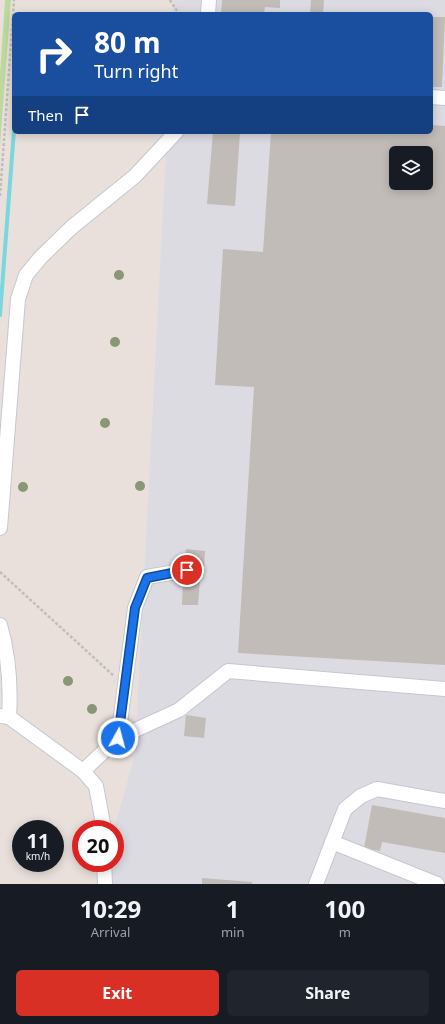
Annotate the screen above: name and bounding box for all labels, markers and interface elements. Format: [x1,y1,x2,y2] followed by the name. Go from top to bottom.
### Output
[94,23,161,61] text: 80 m
[28,28,80,80] icon: right
[94,59,178,83] text: Turn right
[71,104,93,126] icon: arrive
[28,105,63,125] text: Then
[389,146,433,190] map controls
[389,146,433,190] button: layers
[170,553,204,587] pin
[176,559,198,581] icon: arrive
[97,717,139,759] position arrow
[72,820,124,872] speed limit sign: 20
[27,827,49,854] text: 11
[26,849,50,863] text: km/h
[80,892,141,925] text: 10:29
[226,892,240,925] text: 1
[324,892,365,925] text: 100
[91,923,130,941] text: Arrival
[221,923,244,941] text: min
[339,923,351,941] text: m
[16,970,219,1016] button: Exit
[227,970,429,1016] button: Share

